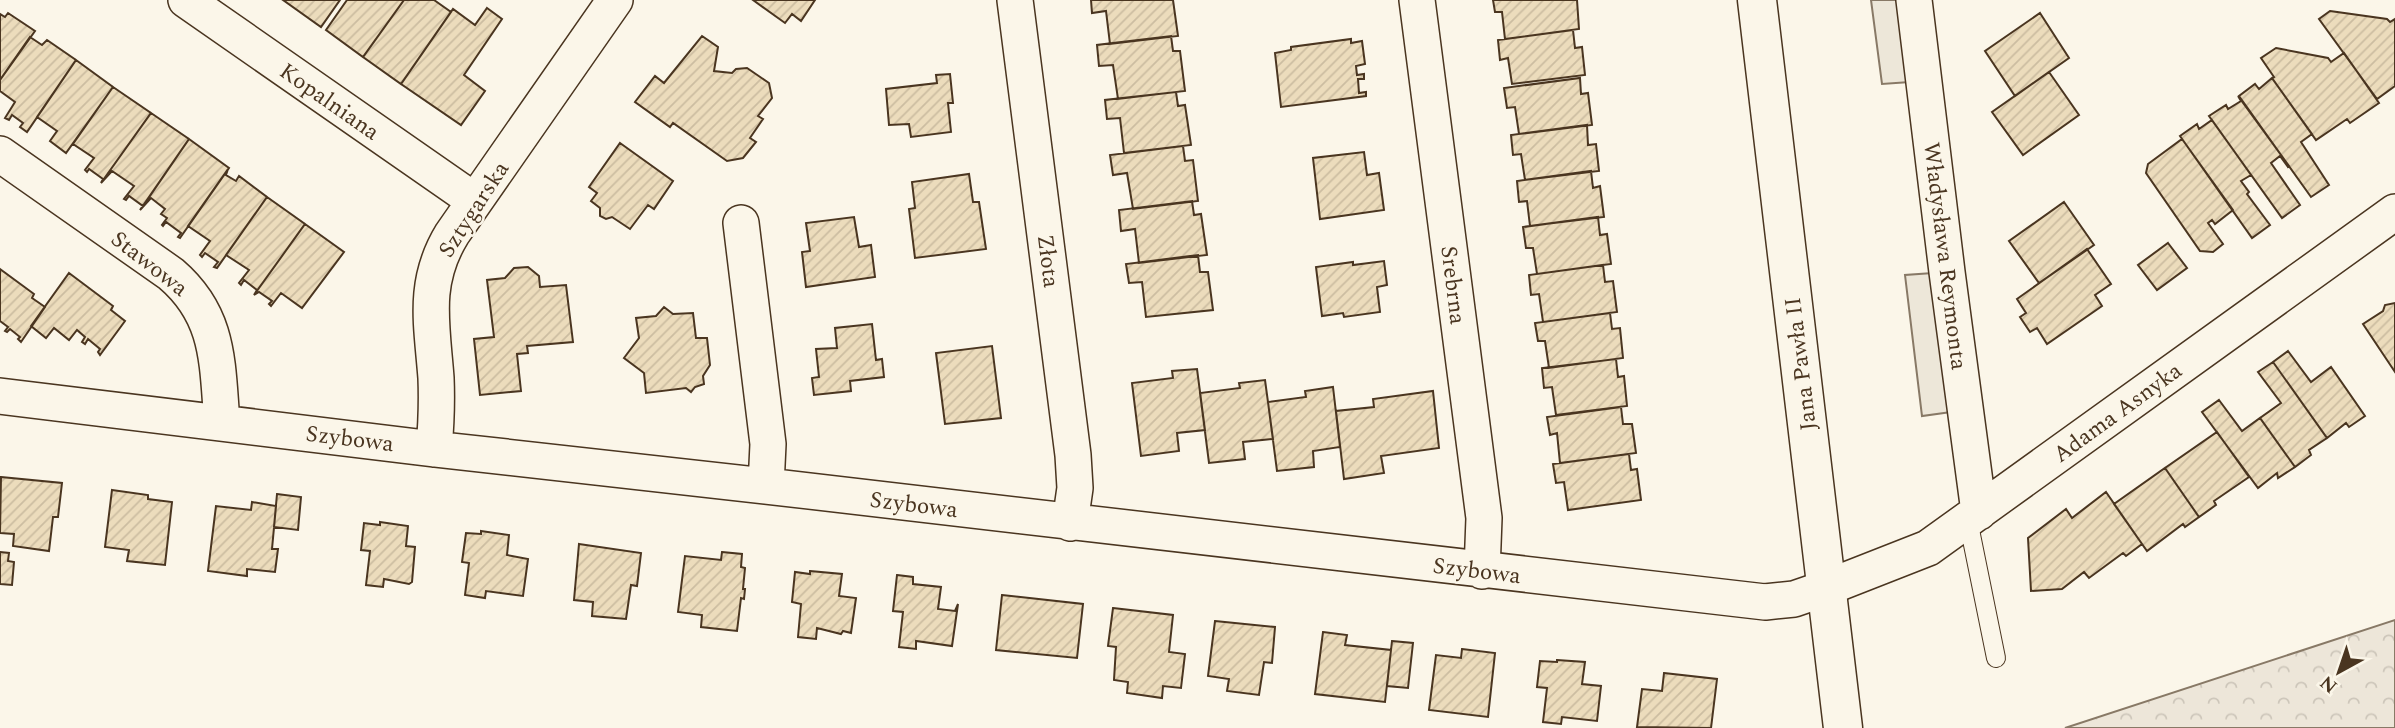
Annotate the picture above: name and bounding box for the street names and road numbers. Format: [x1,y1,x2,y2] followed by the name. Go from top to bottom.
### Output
[272,55,387,150] street label: Kopalniana
[1913,140,1976,372] street label: Władysława Reymonta
[430,155,519,265] street label: Sztygarska
[103,223,195,306] street label: Stawowa
[1027,233,1068,290] street label: Złota
[1430,244,1475,327] street label: Srebrna
[1776,295,1827,433] street label: Jana Pawła II
[2046,354,2190,472] street label: Adama Asnyka
[304,417,396,462] street label: Szybowa
[868,483,960,528] street label: Szybowa
[1431,549,1523,594] street label: Szybowa

